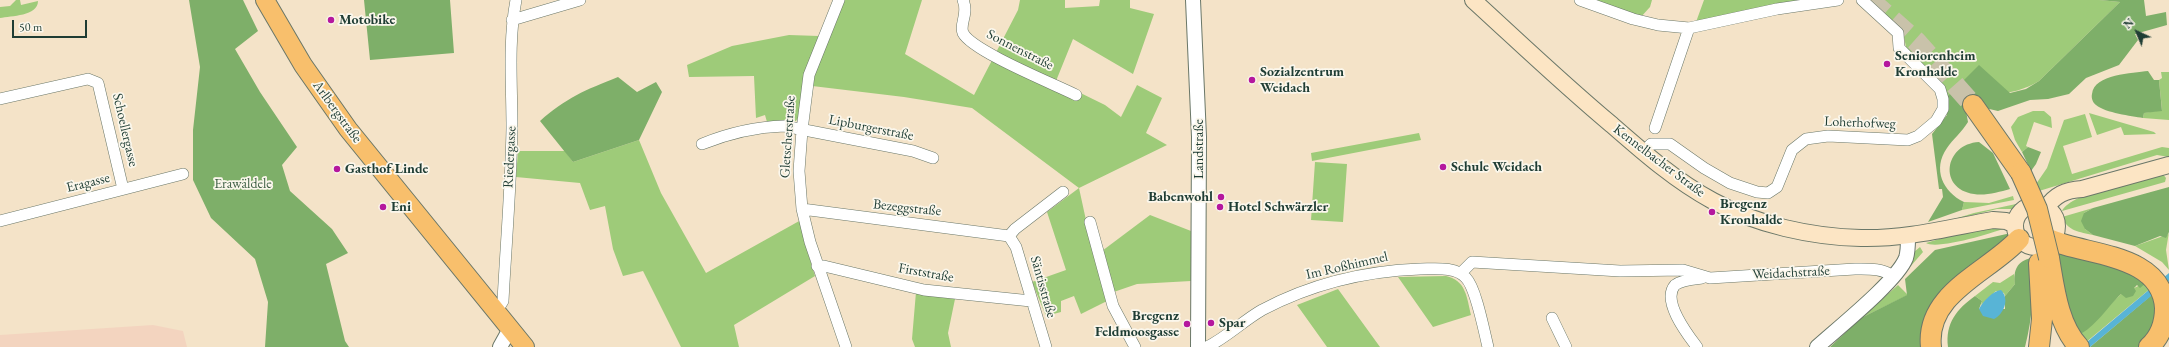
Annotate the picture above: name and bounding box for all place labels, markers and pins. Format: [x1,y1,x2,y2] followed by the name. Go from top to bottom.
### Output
[339,12,395,28] place label: Motobike
[326,15,336,25] marker: Motobike
[1895,48,1975,80] place label: Seniorenheim Kronhalde
[1882,59,1892,69] marker: Seniorenheim Kronhalde
[1260,64,1344,96] place label: Sozialzentrum Weidach
[1247,75,1257,85] marker: Sozialzentrum Weidach
[1451,159,1542,175] place label: Schule Weidach
[345,161,428,177] place label: Gasthof Linde
[1438,162,1448,172] marker: Schule Weidach
[332,164,342,174] marker: Gasthof Linde
[1148,189,1213,205] place label: Babenwohl
[1216,192,1226,202] marker: Babenwohl
[1720,196,1782,228] place label: Bregenz Kronhalde
[391,199,411,215] place label: Eni
[1228,199,1328,215] place label: Hotel Schwärzler
[378,202,388,212] marker: Eni
[1215,202,1225,212] marker: Hotel Schwärzler
[1707,207,1717,217] marker: Bregenz Kronhalde
[1095,308,1179,340] place label: Bregenz Feldmoosgasse
[1219,315,1246,331] place label: Spar
[1206,318,1216,328] marker: Spar
[1182,319,1192,329] marker: Bregenz Feldmoosgasse

